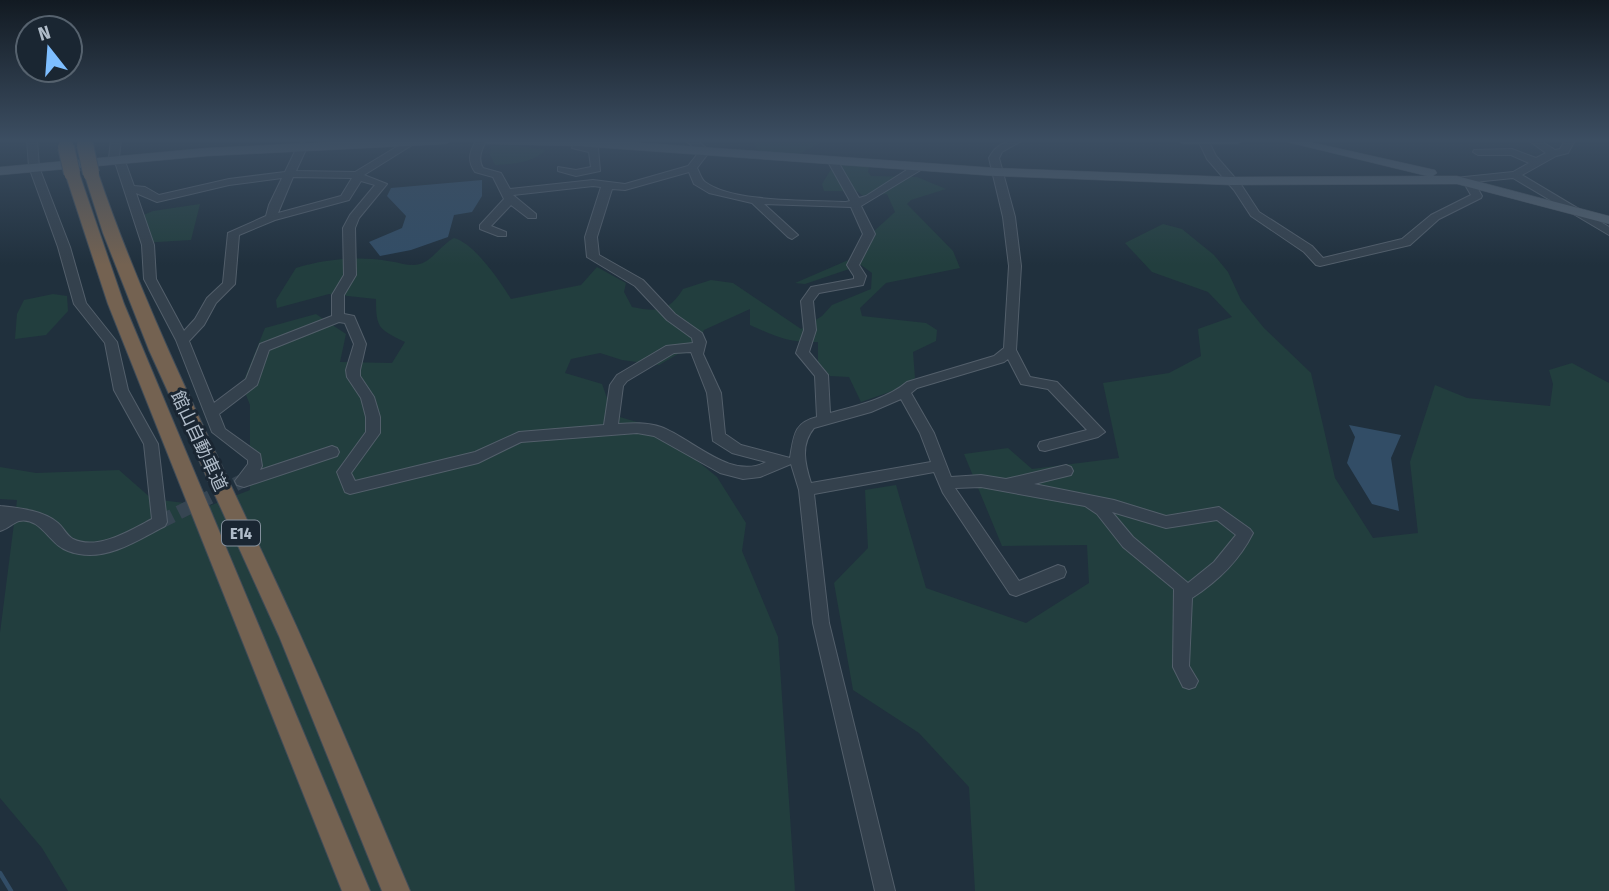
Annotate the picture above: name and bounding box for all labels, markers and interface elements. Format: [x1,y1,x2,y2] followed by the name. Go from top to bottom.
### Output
[14,14,84,84] north arrow
[35,21,53,46] text: N
[166,387,232,495] street label: 館山自動車道
[222,520,260,546] road number: E14

